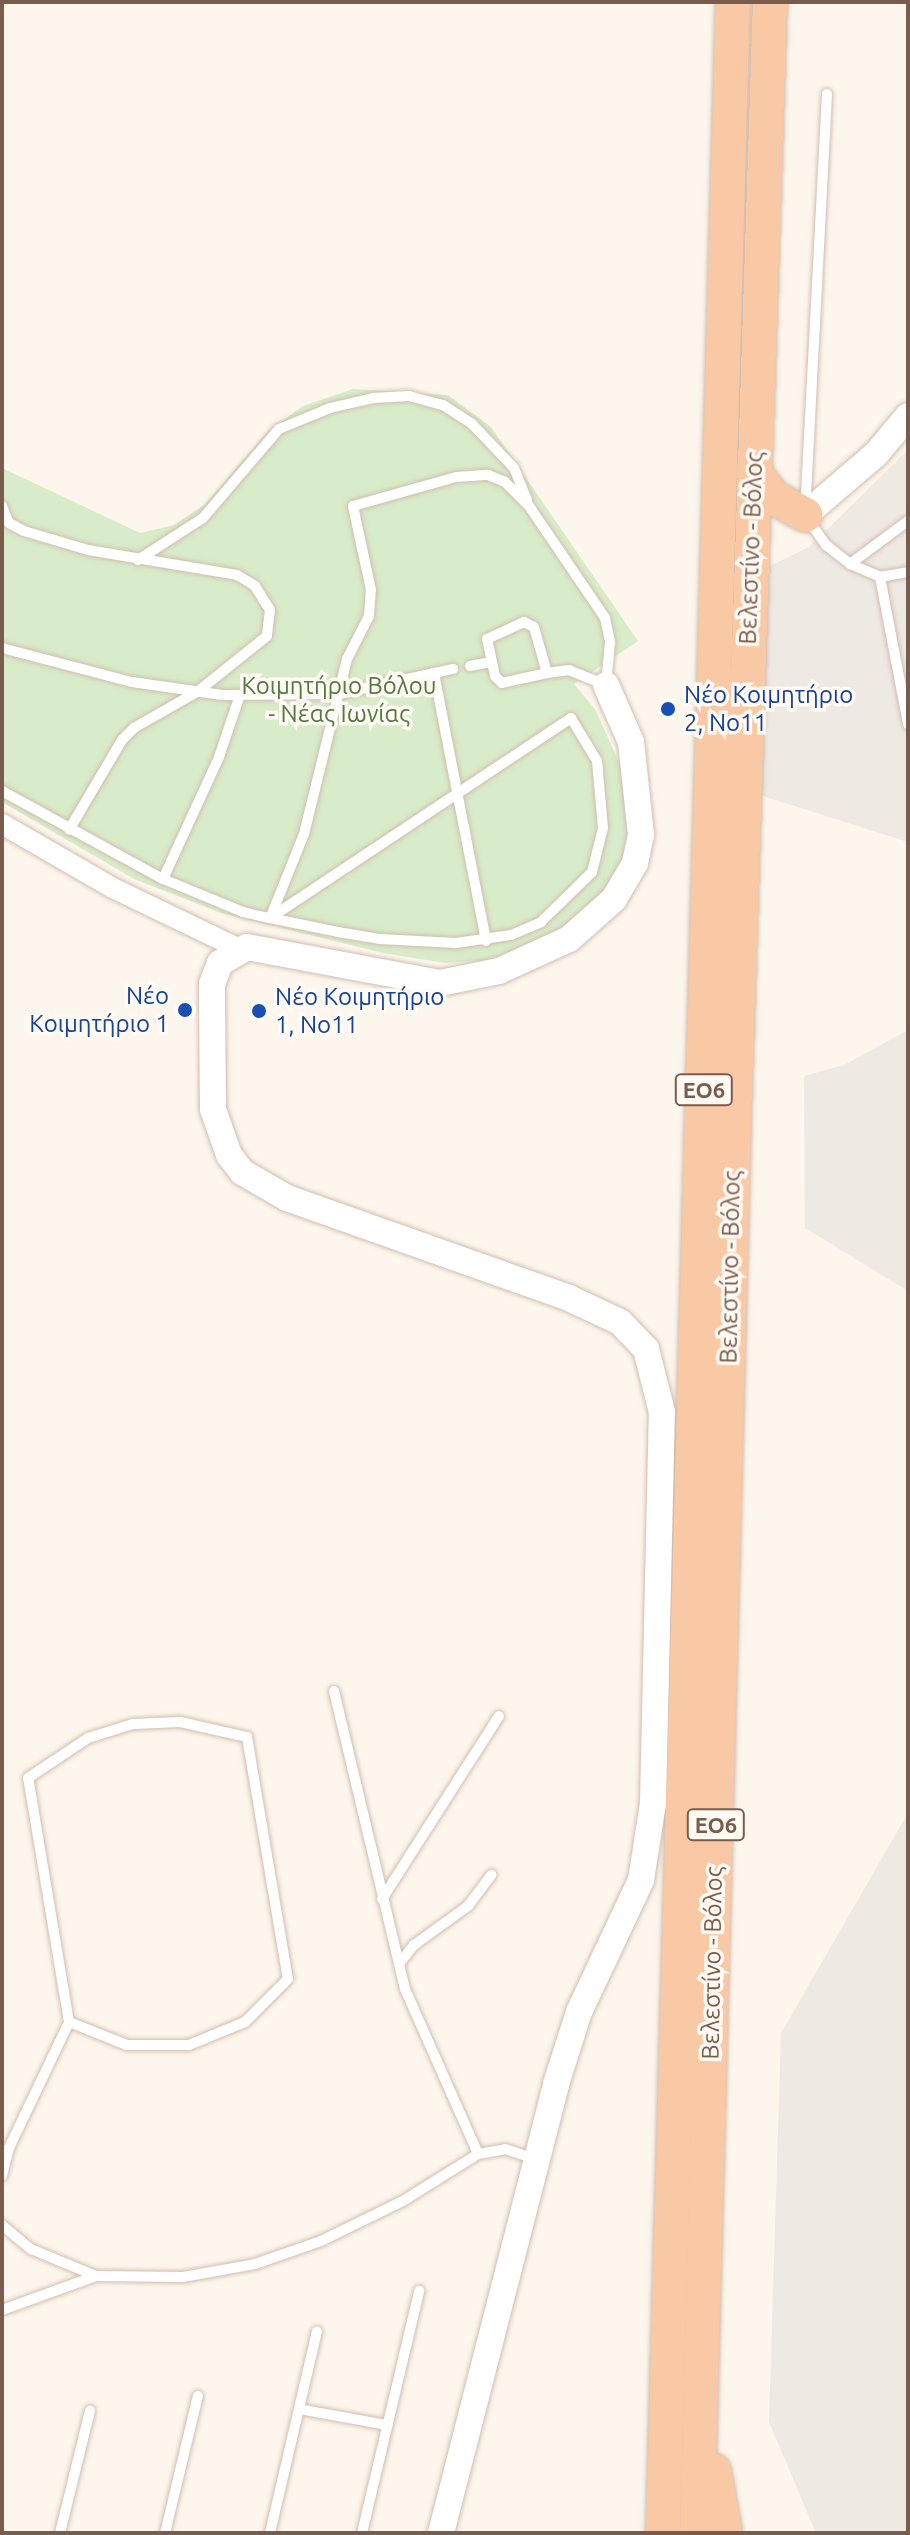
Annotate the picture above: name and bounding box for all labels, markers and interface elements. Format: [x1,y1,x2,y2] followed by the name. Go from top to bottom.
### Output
[733,451,769,645] street label: Βελεστίνο - Βόλος
[241,672,437,728] park label: Κοιμητήριο Βόλου - Νέας Ιωνίας
[684,681,853,737] place label: Νέο Κοιμητήριο 2, Νο11
[659,700,677,718] marker: Νέο Κοιμητήριο 2, Νο11
[29,982,169,1038] place label: Νέο Κοιμητήριο 1
[275,983,444,1039] place label: Νέο Κοιμητήριο 1, Νο11
[176,1001,194,1019] marker: Νέο Κοιμητήριο 1
[250,1002,268,1020] marker: Νέο Κοιμητήριο 1, Νο11
[674,1072,734,1108] road number: ΕΟ6
[714,1170,746,1364] street label: Βελεστίνο - Βόλος
[686,1807,746,1843] road number: ΕΟ6
[696,1866,728,2060] street label: Βελεστίνο - Βόλος

